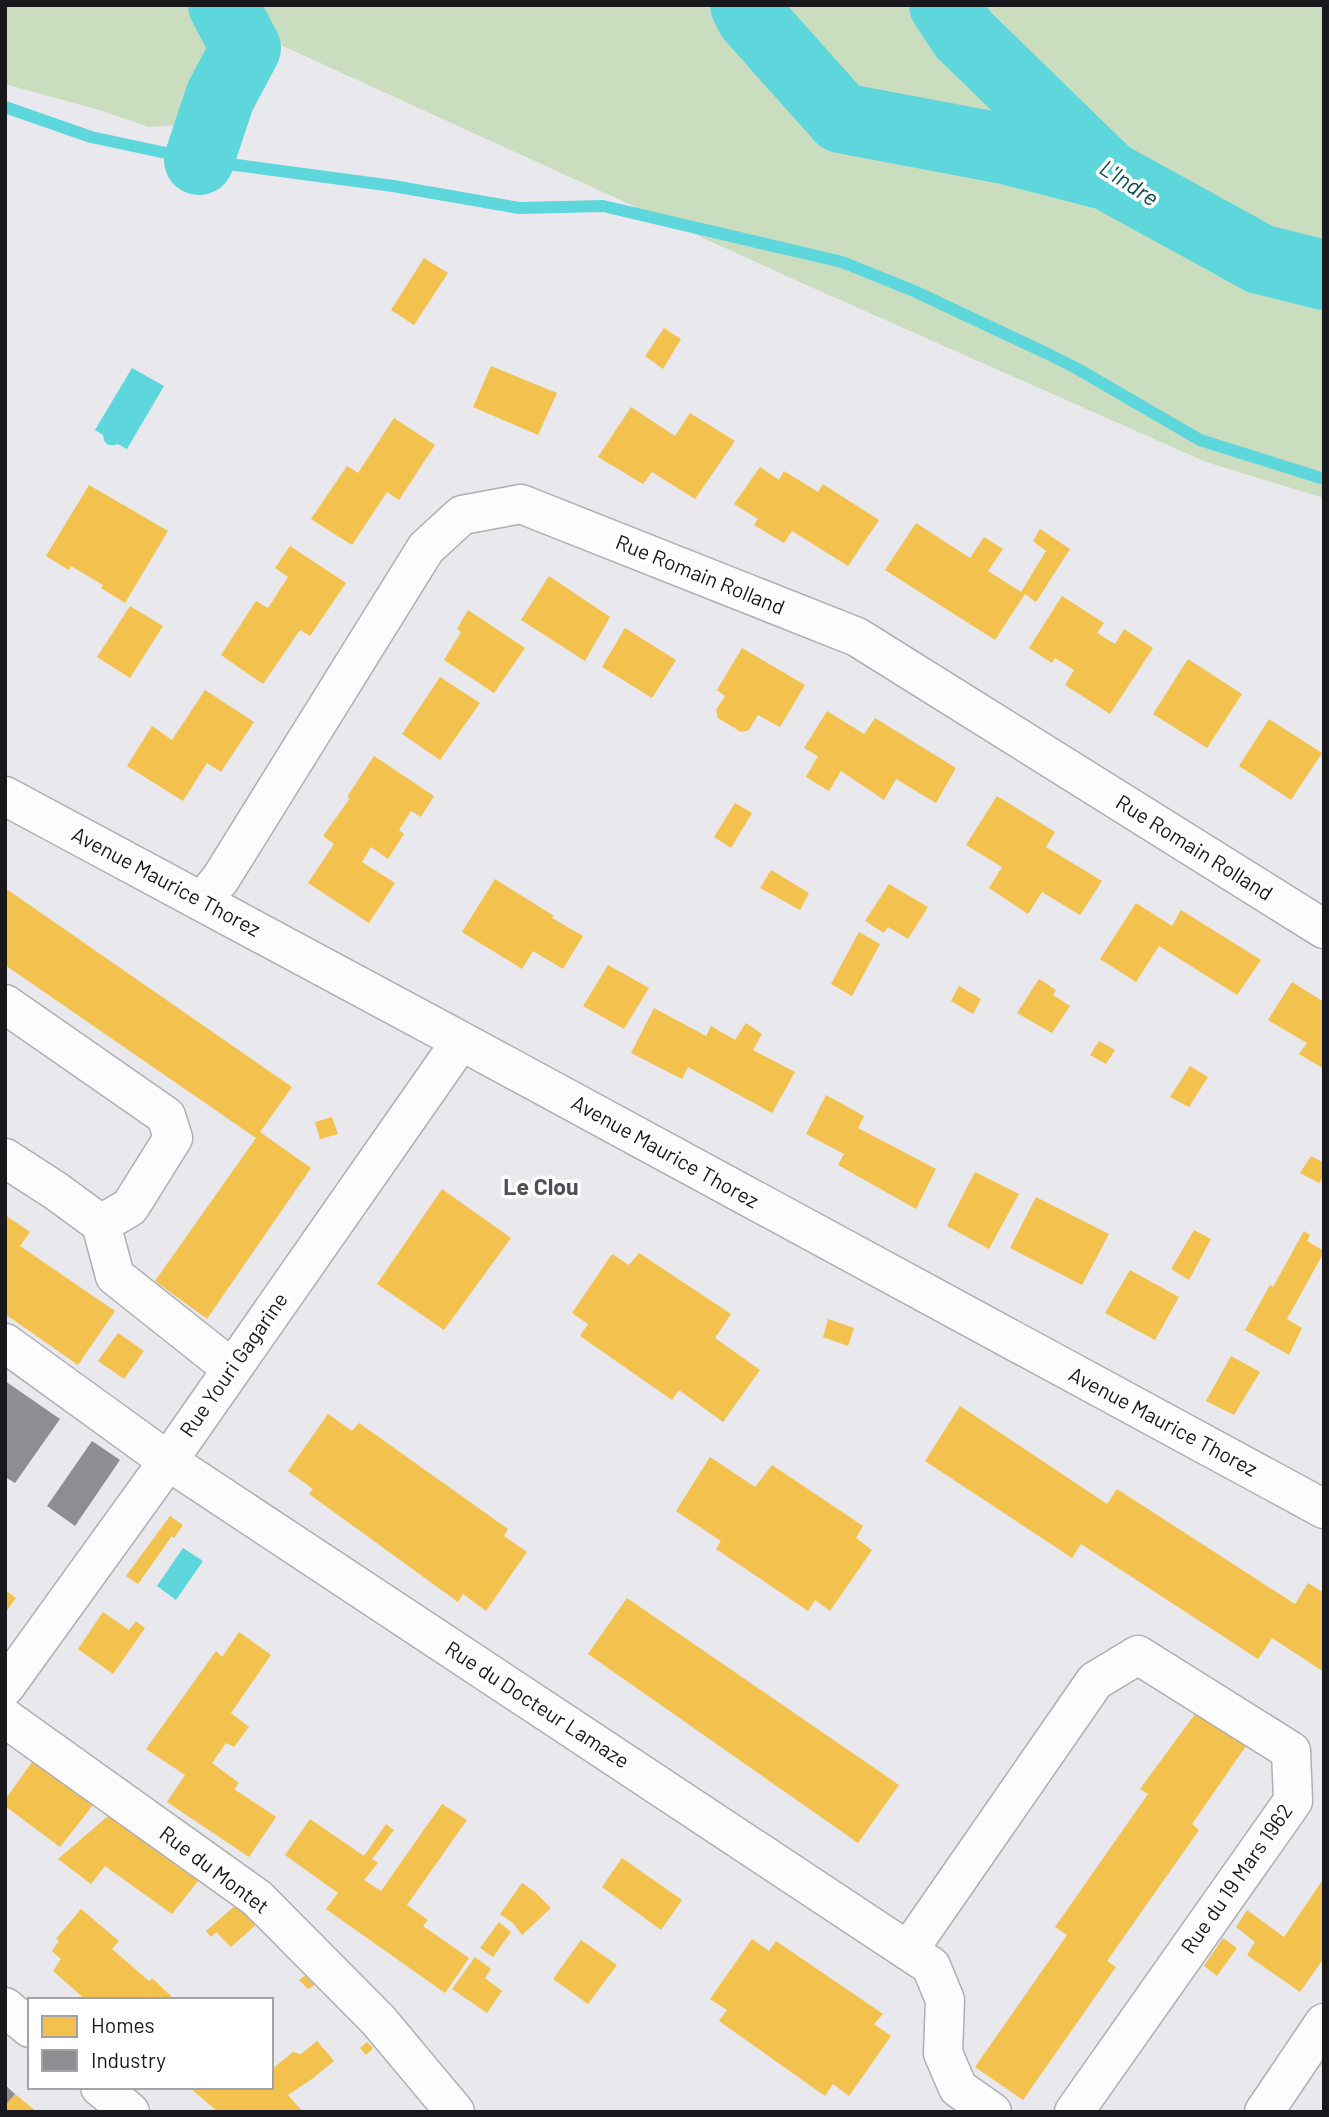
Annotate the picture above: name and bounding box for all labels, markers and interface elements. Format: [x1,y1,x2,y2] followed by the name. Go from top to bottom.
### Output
[1095,153,1164,211] water label: L'Indre
[612,528,789,619] street label: Rue Romain Rolland
[1112,788,1278,905] street label: Rue Romain Rolland
[68,820,265,941] street label: Avenue Maurice Thorez
[568,1089,764,1212] street label: Avenue Maurice Thorez
[503,1172,579,1200] district label: Le Clou
[174,1287,292,1441] street label: Rue Youri Gagarine
[1065,1360,1262,1481] street label: Avenue Maurice Thorez
[441,1635,635,1773] street label: Rue du Docteur Lamaze
[1175,1799,1297,1958] street label: Rue du 19 Mars 1962
[155,1820,274,1918] street label: Rue du Montet
[28,1998,273,2089] legend
[91,2012,155,2037] text: Homes
[91,2047,166,2072] text: Industry

